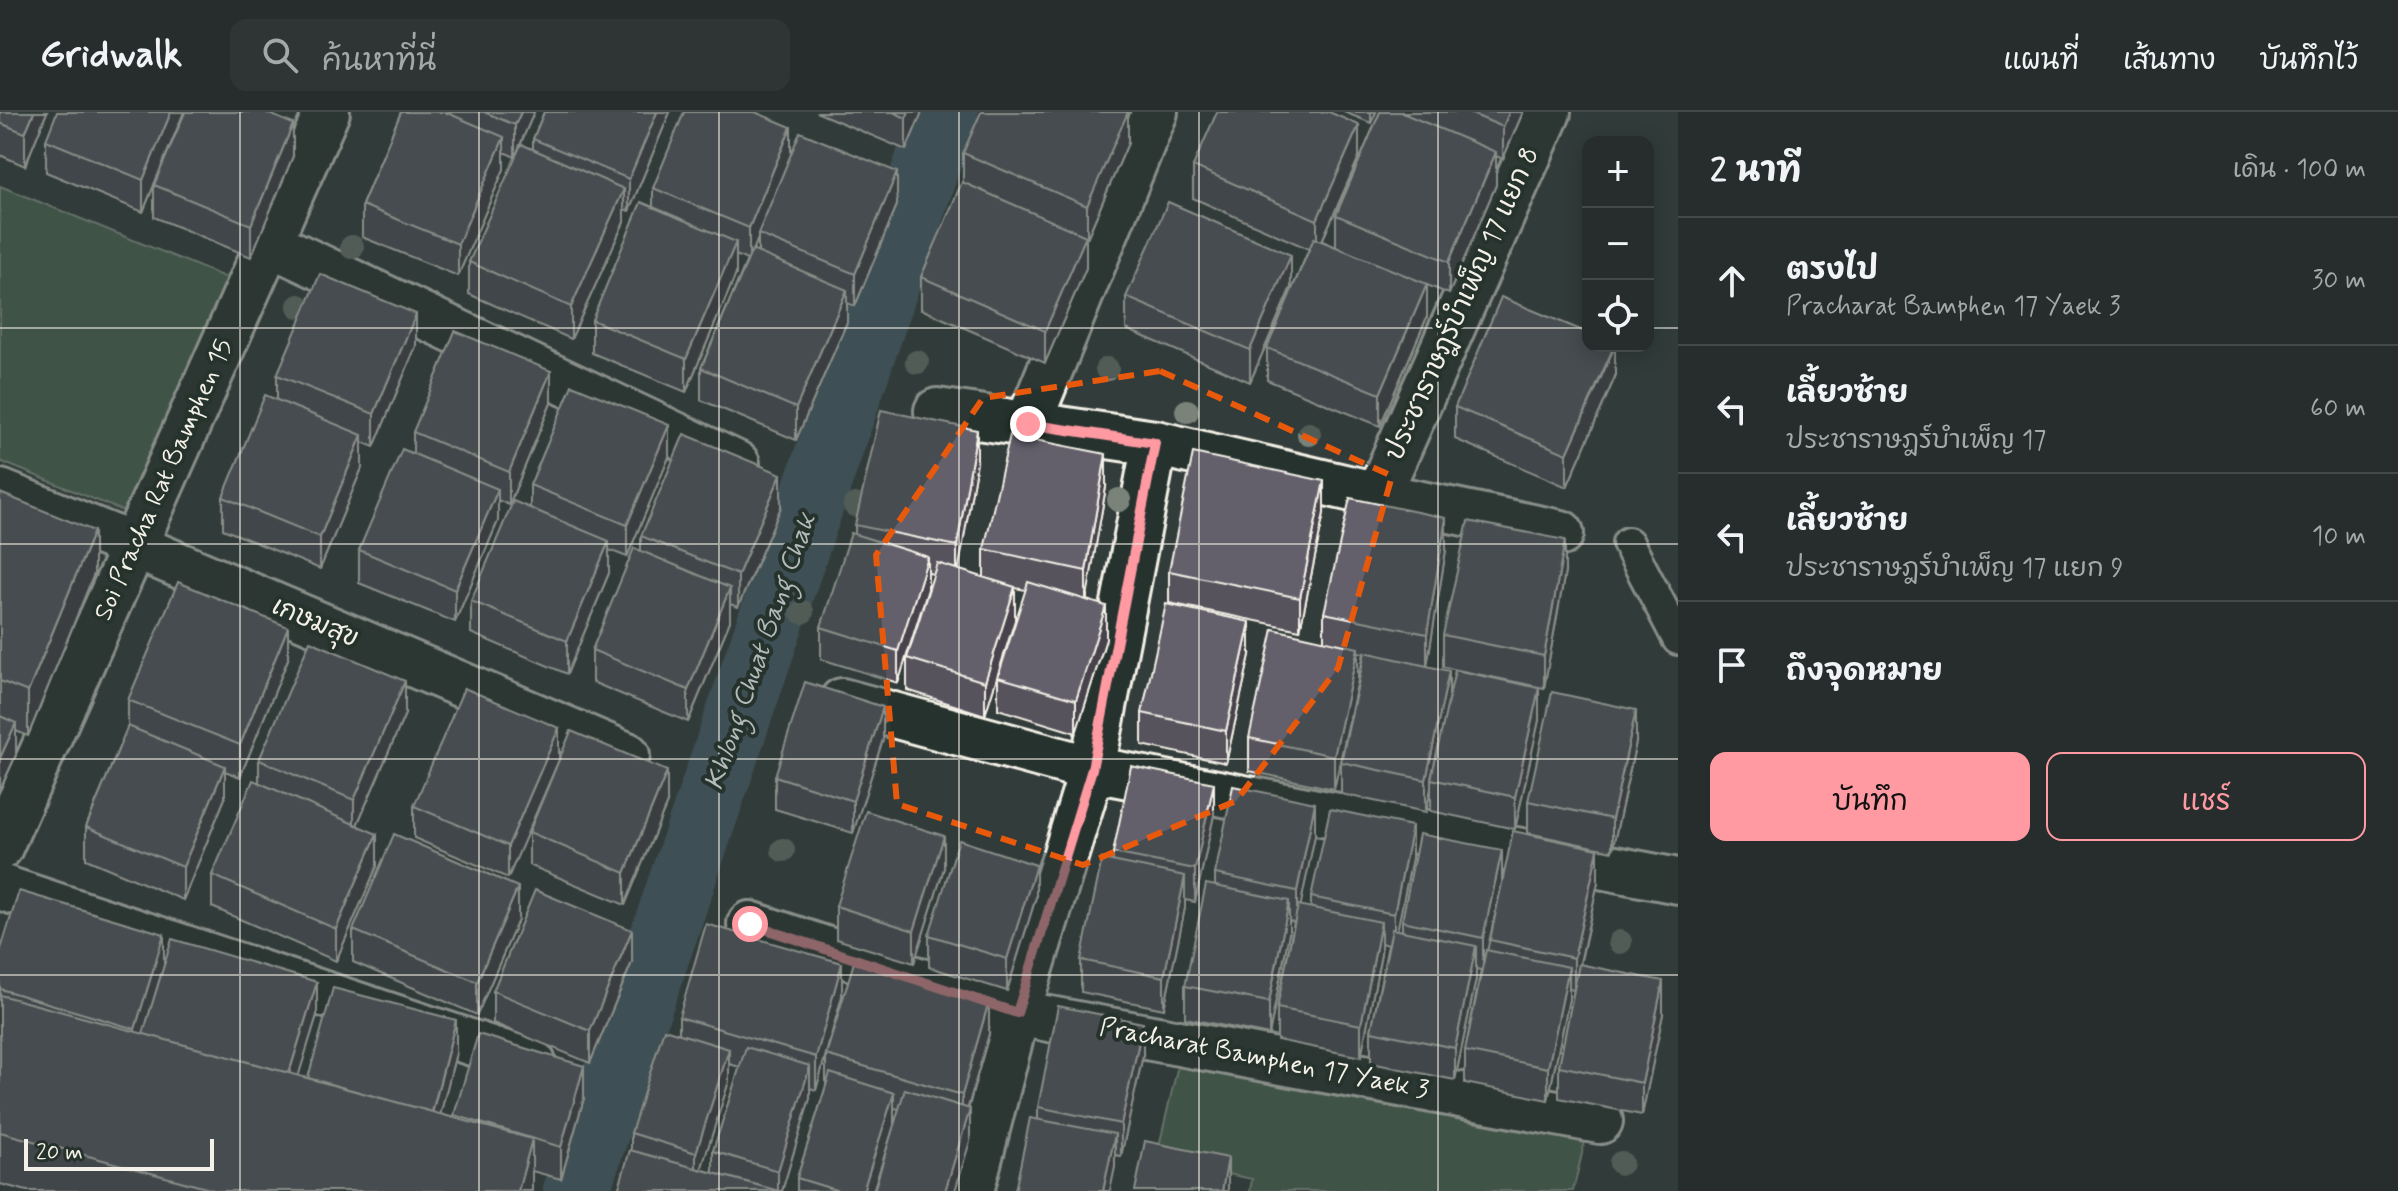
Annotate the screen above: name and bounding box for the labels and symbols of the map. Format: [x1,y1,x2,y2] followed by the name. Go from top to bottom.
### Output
[1378,142,1548,466] street label: ประชาราษฎร์บำเพ็ญ 17 แยก 8
[86,334,242,626] street label: Soi Pracha Rat Bamphen 15
[1010,406,1046,442] route end
[696,507,829,796] water label: Khlong Chuat Bang Chak
[266,590,364,656] street label: เกษมสุข
[732,906,768,942] route start
[1097,1010,1432,1108] street label: Pracharat Bamphen 17 Yaek 3
[24,1135,214,1171] scale bar

